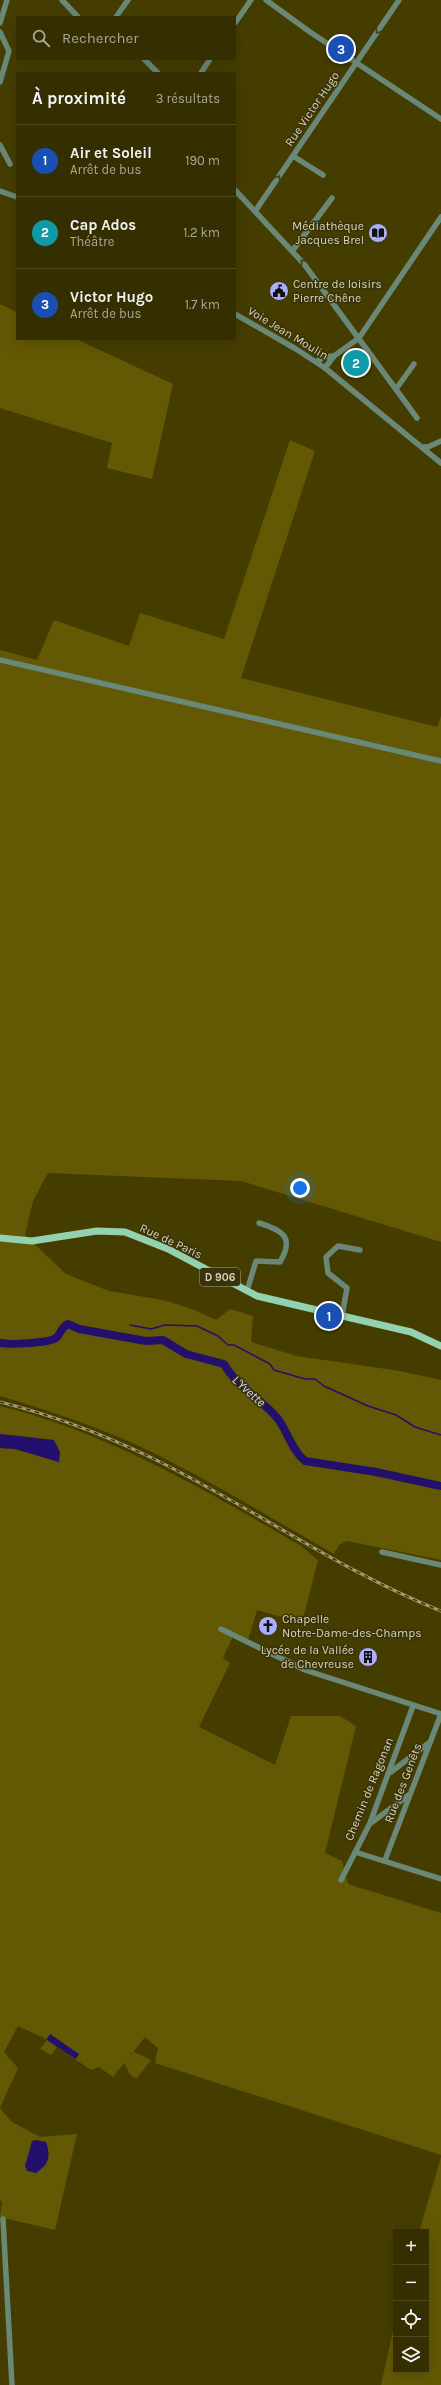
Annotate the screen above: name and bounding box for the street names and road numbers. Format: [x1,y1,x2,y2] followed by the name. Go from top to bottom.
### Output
[282,69,342,149] street label: Rue Victor Hugo
[245,303,331,363] street label: Voie Jean Moulin
[138,1220,204,1262] street label: Rue de Paris
[200,1268,240,1286] road number: D 906
[342,1735,396,1843] street label: Chemin de Ragonan
[381,1741,425,1825] street label: Rue des Genêts

